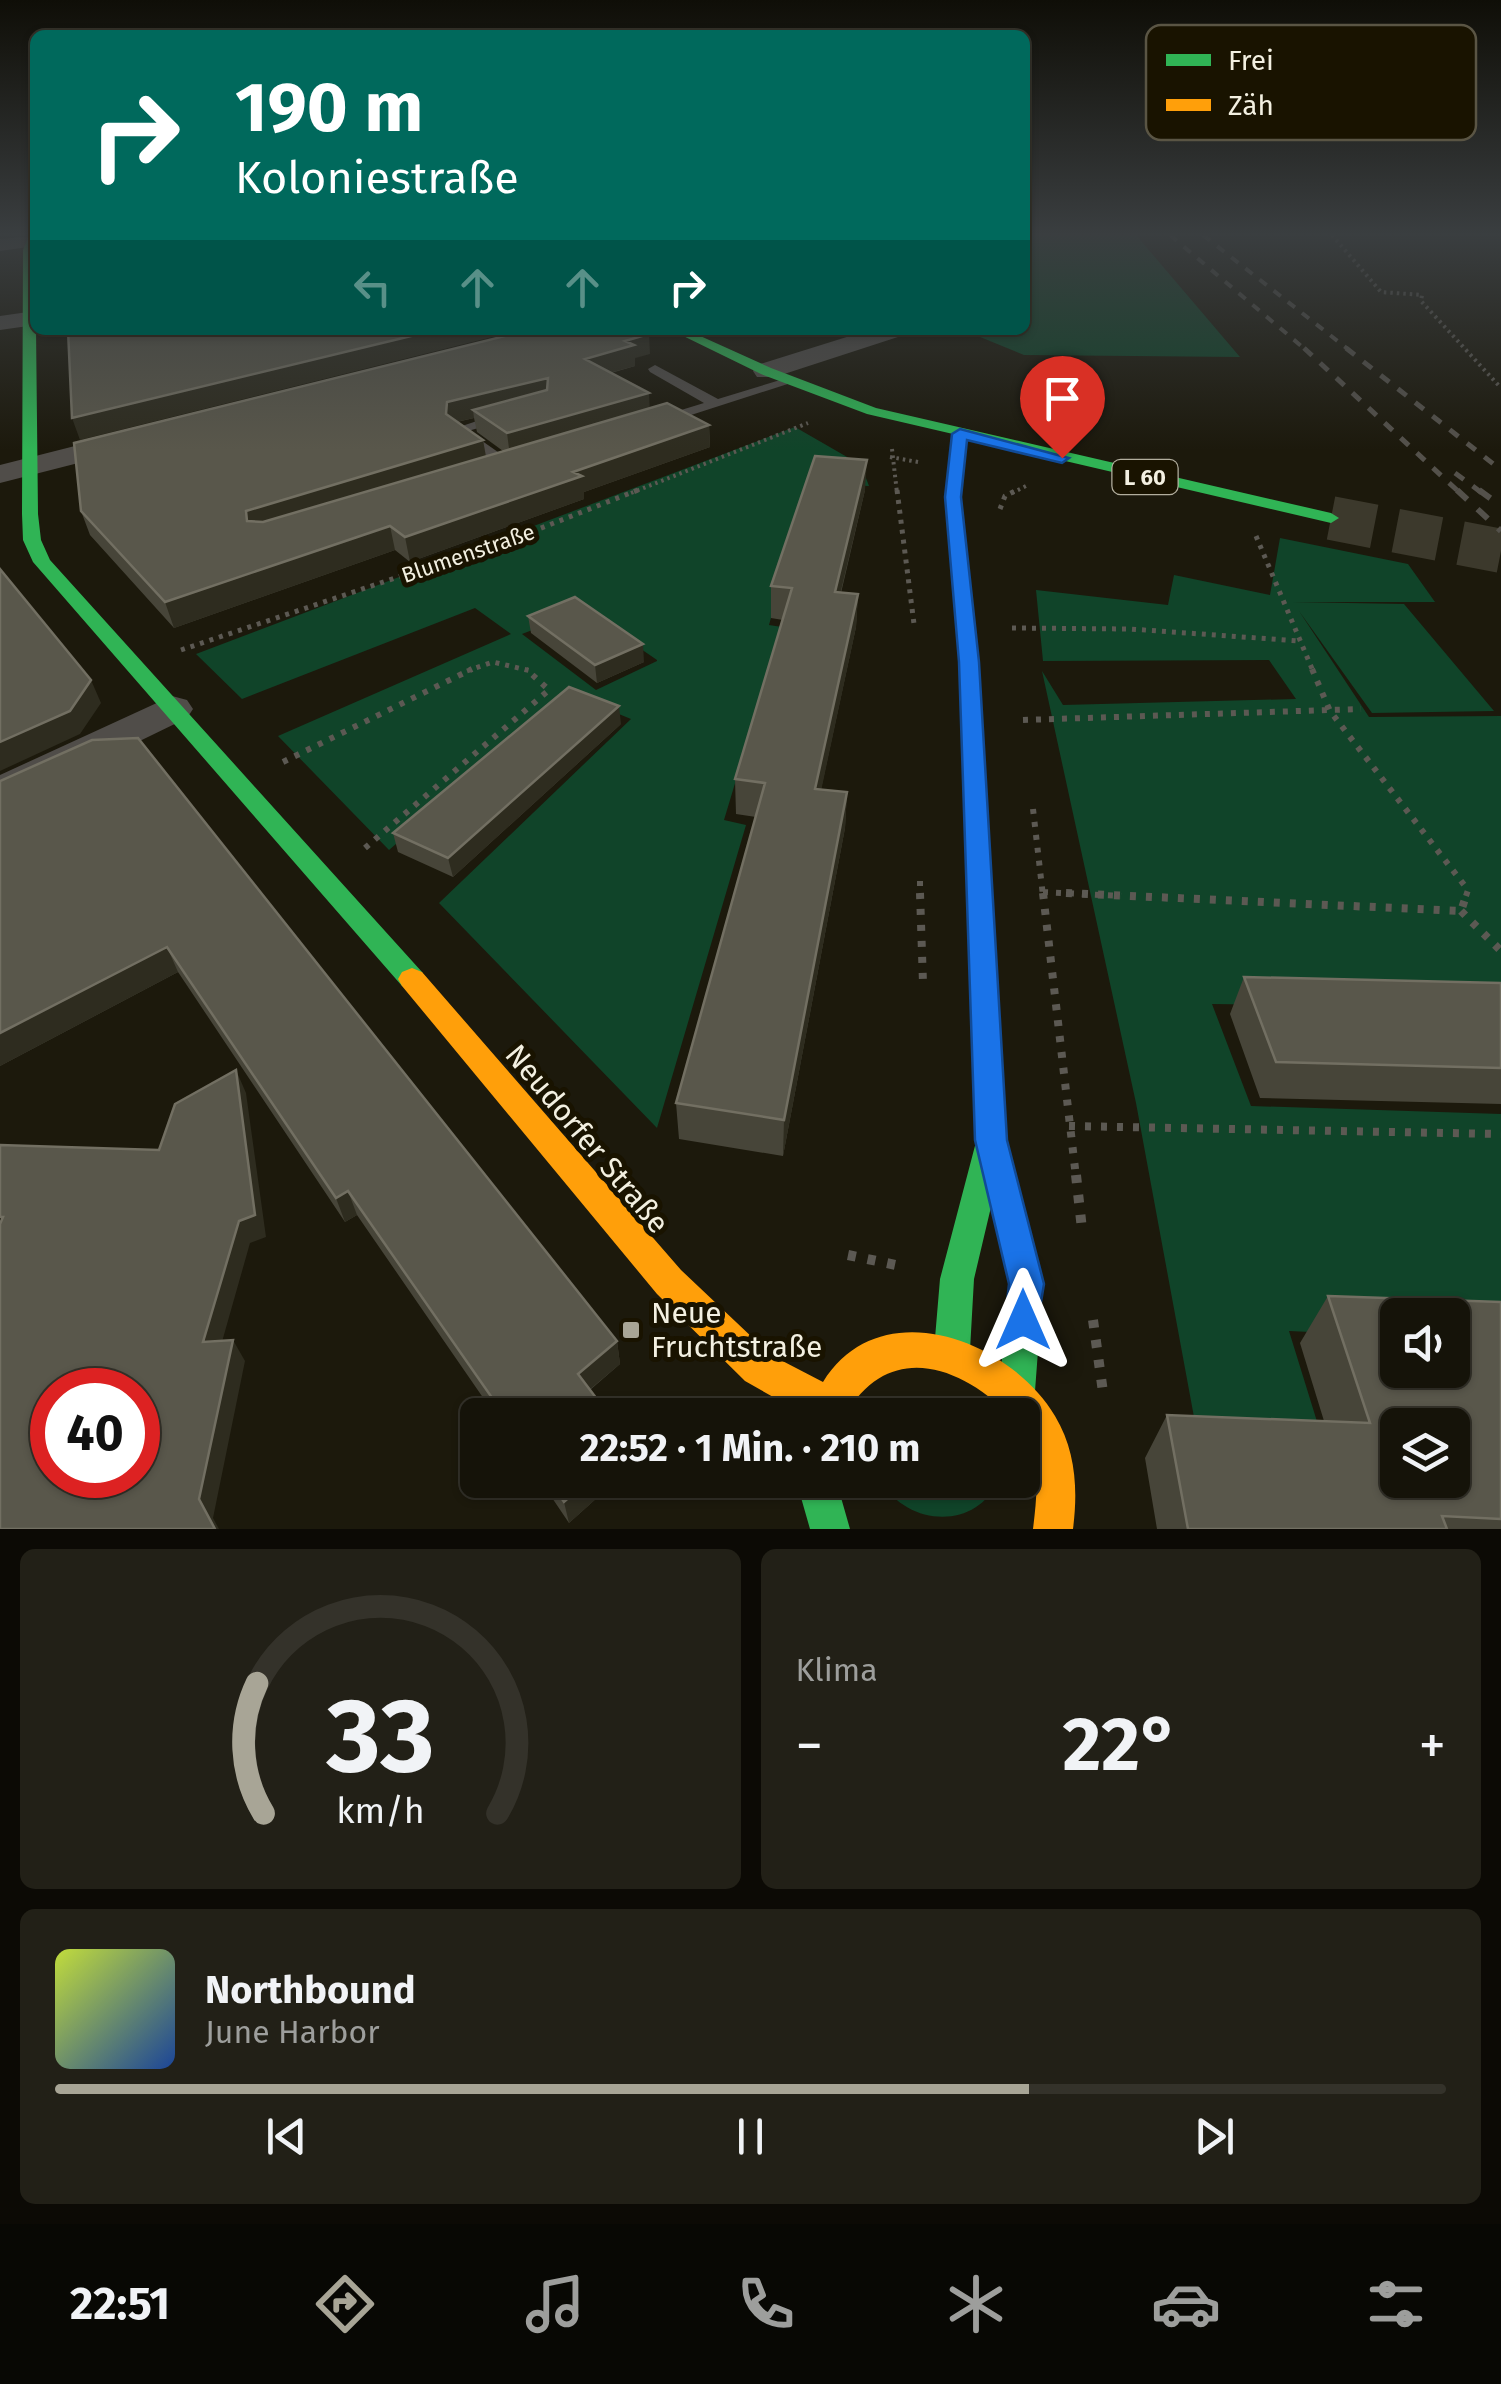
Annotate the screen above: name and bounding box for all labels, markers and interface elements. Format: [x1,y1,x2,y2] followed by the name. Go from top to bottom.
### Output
[1146,25,1476,140] legend
[1228,44,1274,77] text: Frei
[235,66,423,150] text: 190 m
[70,70,200,200] icon: right
[1228,89,1274,122] text: Zäh
[235,151,519,205] text: Koloniestraße
[345,260,400,315] icon: left
[450,260,505,315] icon: ahead
[555,260,610,315] icon: ahead
[660,260,715,315] icon: right
[1020,356,1105,459] pin
[1035,371,1090,426] icon: arrive
[1112,460,1178,494] road number: L 60
[398,518,538,589] street label: Blumenstraße
[498,1037,676,1241] street label: Neudorfer Straße
[971,1268,1075,1372] position arrow
[651,1295,822,1365] place label: Neue Fruchtstraße
[1380,1298,1470,1498] map controls
[1380,1298,1470,1388] button: sound
[620,1319,642,1341] marker: Neue Fruchtstraße
[30,1368,160,1498] speed limit sign: 40
[1380,1408,1470,1498] button: layers
[580,1425,920,1471] text: 22:52 · 1 Min. · 210 m
[796,1651,878,1689] text: Klima
[325,1674,434,1799] text: 33
[1062,1700,1179,1790] text: 22°
[796,1713,823,1779] text: −
[1419,1713,1446,1779] text: +
[336,1790,424,1832] text: km/h
[205,1967,416,2013] text: Northbound
[205,2013,380,2051] text: June Harbor
[259,2109,314,2164] icon: previous
[723,2109,778,2164] icon: pause
[1187,2109,1242,2164] icon: next
[310,2269,380,2339] icon: directions
[520,2269,590,2339] icon: music
[731,2269,801,2339] icon: phone
[941,2269,1011,2339] icon: climate
[1151,2269,1221,2339] icon: car
[1361,2269,1431,2339] icon: filters
[70,2277,170,2331] text: 22:51

